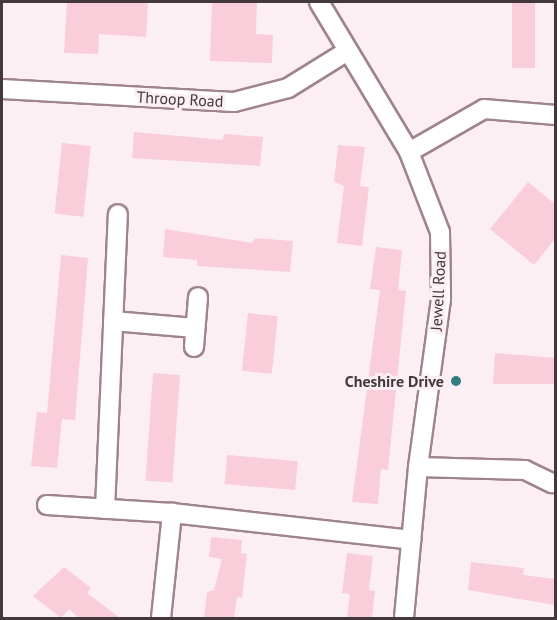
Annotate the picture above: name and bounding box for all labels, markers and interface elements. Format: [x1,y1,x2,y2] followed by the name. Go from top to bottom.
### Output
[136,87,224,111] street label: Throop Road
[426,251,450,331] street label: Jewell Road
[345,371,444,391] place label: Cheshire Drive
[449,374,463,388] marker: Cheshire Drive

